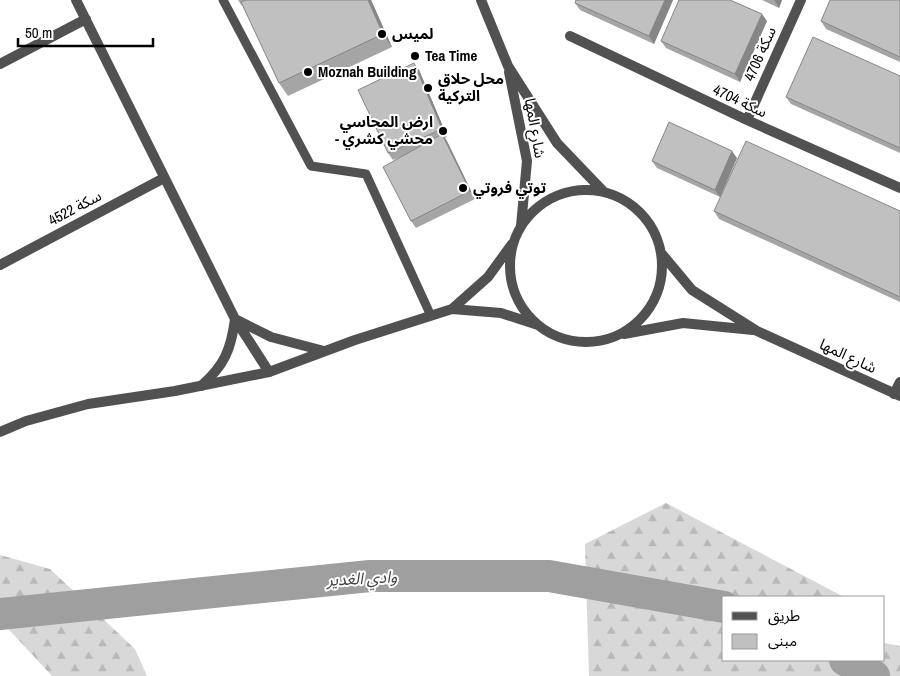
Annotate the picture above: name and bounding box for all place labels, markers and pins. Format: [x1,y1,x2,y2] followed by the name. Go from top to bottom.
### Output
[392,23,434,44] place label: لميس
[376,28,388,40] marker: لميس
[425,45,477,66] place label: Tea Time
[409,50,421,62] marker: Tea Time
[318,61,417,82] place label: Moznah Building
[302,66,314,78] marker: Moznah Building
[438,68,504,106] place label: محل حلاق التركية
[422,82,434,94] marker: محل حلاق التركية
[335,111,433,150] place label: ارض المحاسي - محشي كشري
[437,125,449,137] marker: ارض المحاسي - محشي كشري
[473,177,547,199] place label: توتي فروتي
[457,182,469,194] marker: توتي فروتي

